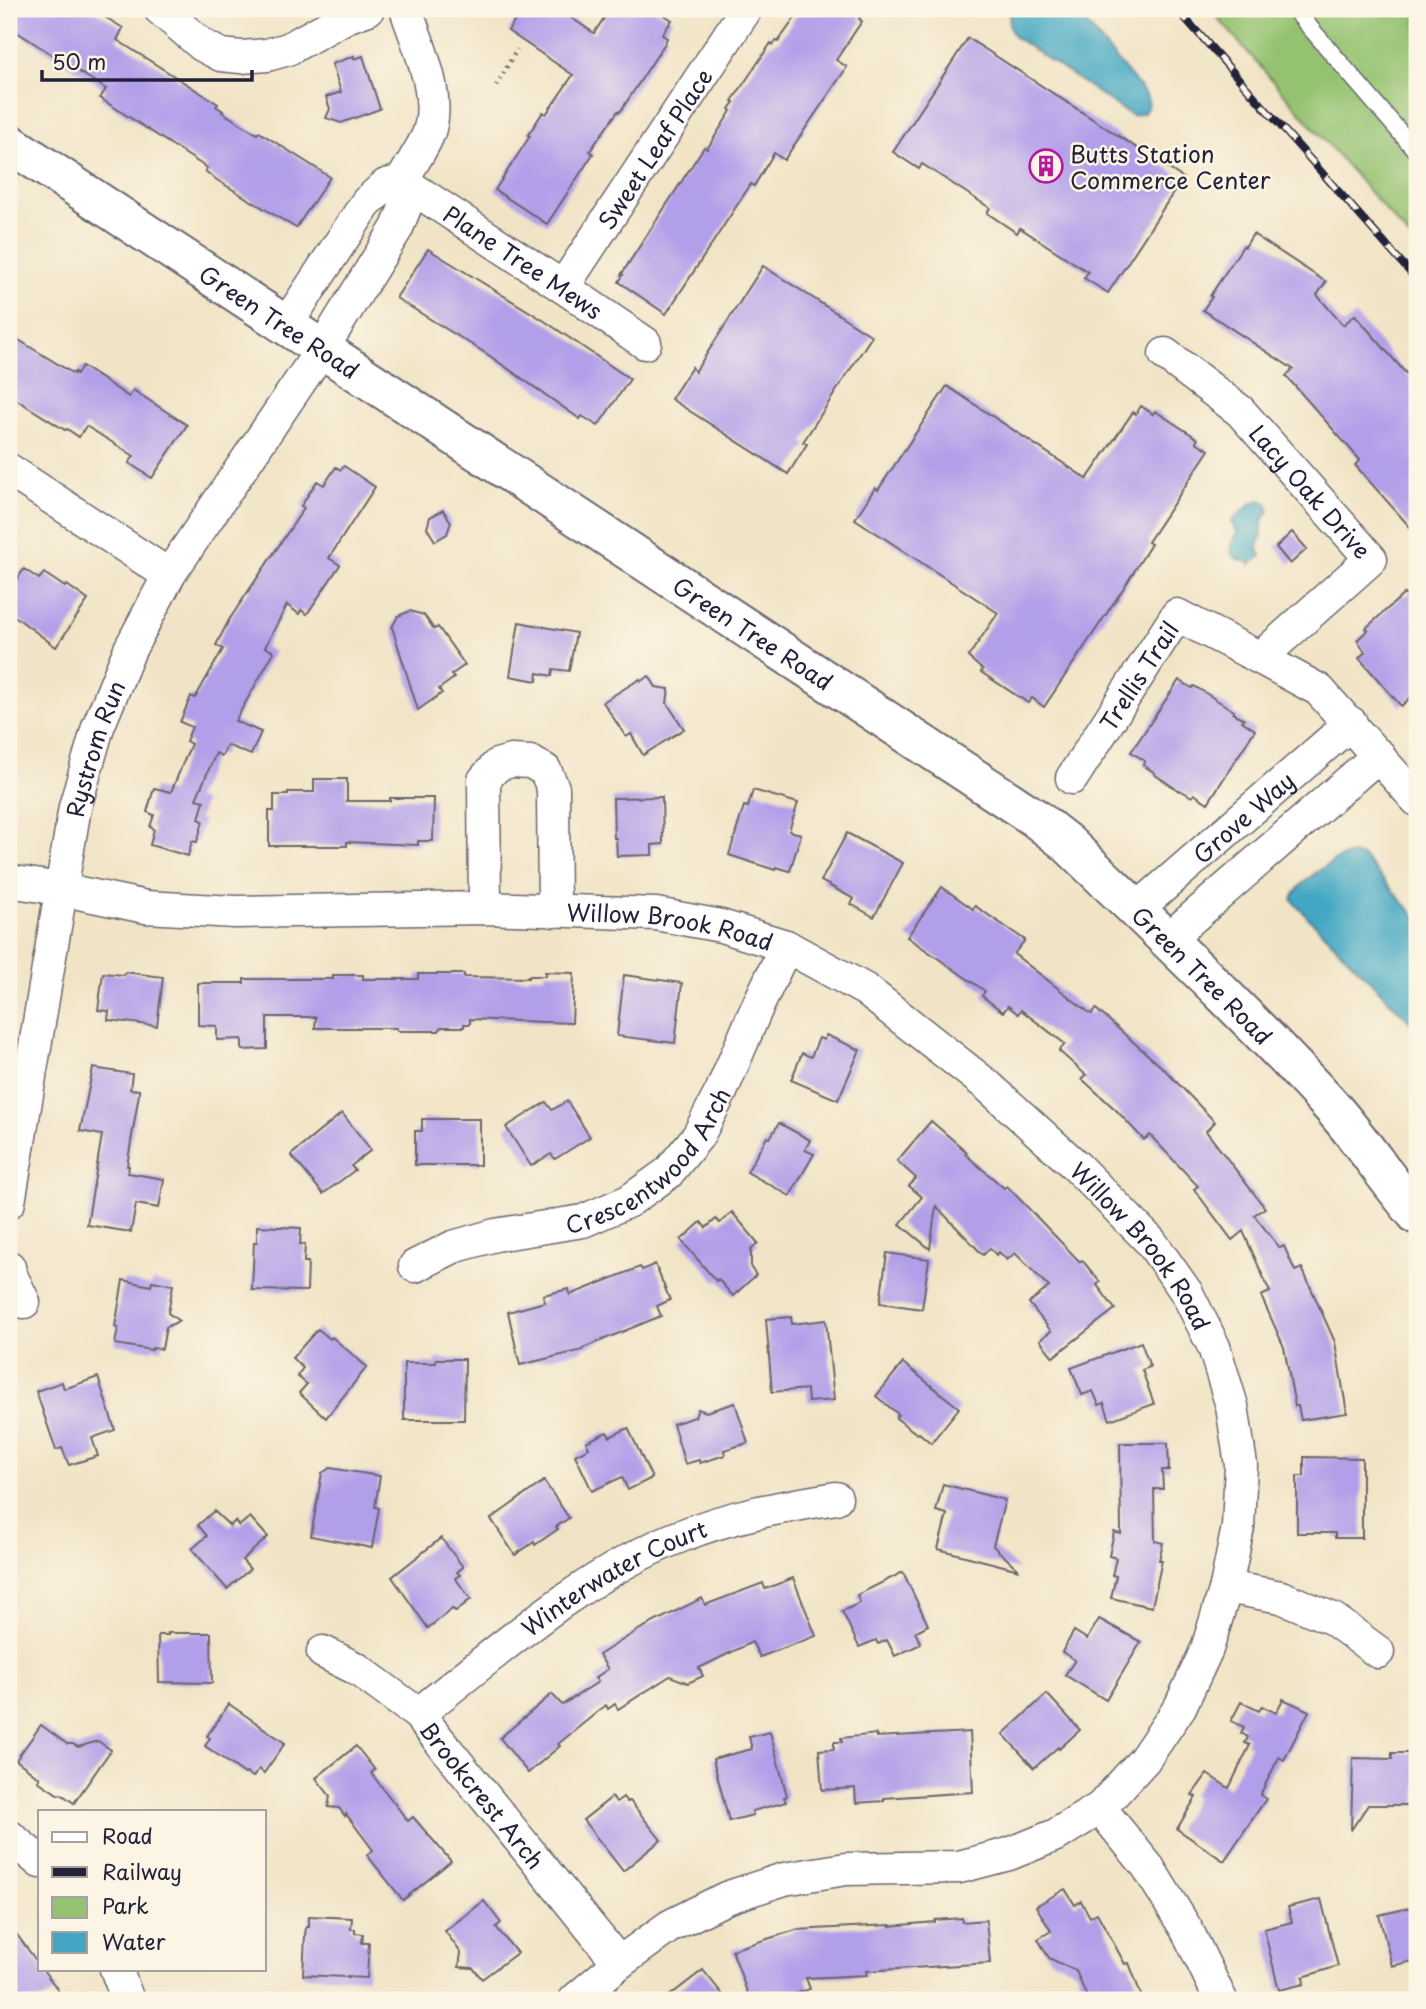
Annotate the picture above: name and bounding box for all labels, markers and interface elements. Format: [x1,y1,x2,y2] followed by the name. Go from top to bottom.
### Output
[42,38,252,82] scale bar
[52,45,106,77] text: 50 m
[588,61,720,236] street label: Sweet Leaf Place
[1070,136,1271,197] place label: Butts Station Commerce Center
[1027,147,1065,185] building icon: Butts Station Commerce Center
[437,196,610,327] street label: Plane Tree Mews
[193,256,367,387] street label: Green Tree Road
[1242,416,1380,566] street label: Lacy Oak Drive
[666,567,840,698] street label: Green Tree Road
[1090,614,1186,737] street label: Trellis Trail
[56,675,133,819] street label: Rystrom Run
[1185,763,1302,871] street label: Grove Way
[566,893,778,959] street label: Willow Brook Road
[1124,897,1281,1052] street label: Green Tree Road
[563,1081,738,1241] street label: Crescentwood Arch
[1063,1153,1220,1336] street label: Willow Brook Road
[513,1510,711,1644] street label: Winterwater Court
[412,1713,553,1876] street label: Brookcrest Arch
[38,1810,266,1970] legend
[102,1819,153,1851] text: Road
[102,1855,182,1887] text: Railway
[102,1889,149,1921] text: Park
[102,1925,166,1957] text: Water

